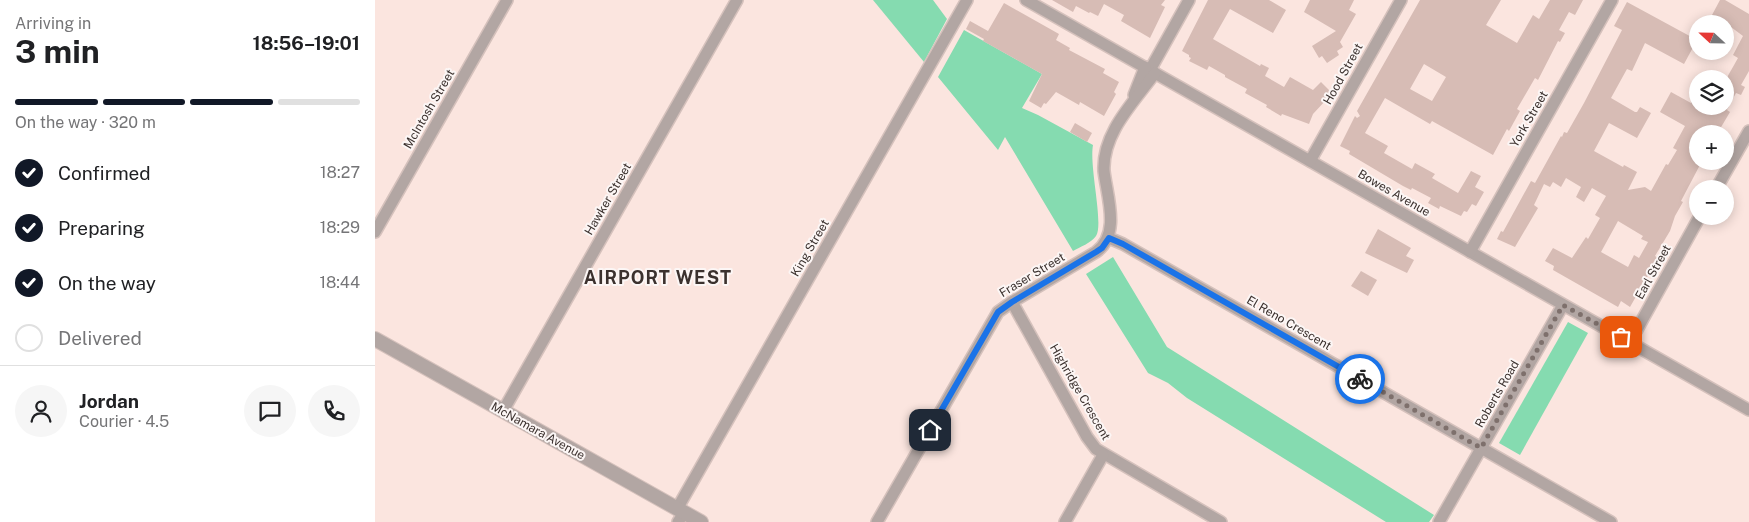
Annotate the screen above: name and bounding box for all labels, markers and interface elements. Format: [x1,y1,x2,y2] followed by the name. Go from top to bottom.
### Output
[15,14,91,33] text: Arriving in
[1689,15,1734,60] north arrow
[1689,15,1734,225] map controls
[253,32,360,54] text: 18:56–19:01
[15,33,100,70] text: 3 min
[1320,41,1366,107] street label: Hood Street
[401,67,458,151] street label: McIntosh Street
[1689,70,1734,115] button: layers
[1507,88,1551,150] street label: York Street
[15,113,156,132] text: On the way · 320 m
[1689,125,1734,170] button: +
[15,159,43,187] icon: check
[582,160,634,238] street label: Hawker Street
[58,162,151,184] text: Confirmed
[320,163,360,182] text: 18:27
[1355,167,1433,219] street label: Bowes Avenue
[1689,180,1734,225] button: −
[15,214,43,242] icon: check
[58,217,145,239] text: Preparing
[788,217,832,279] street label: King Street
[320,218,360,237] text: 18:29
[1632,242,1674,302] street label: Earl Street
[997,250,1067,300] street label: Fraser Street
[584,267,732,288] district label: AIRPORT WEST
[15,269,43,297] icon: check
[58,272,156,294] text: On the way
[320,273,360,292] text: 18:44
[1244,293,1334,353] street label: El Reno Crescent
[1600,316,1642,358] pin
[1607,323,1635,351] icon: bag
[58,327,142,349] text: Delivered
[1047,341,1113,443] street label: Highridge Crescent
[1335,354,1385,404] courier
[1472,358,1522,430] street label: Roberts Road
[1346,365,1374,393] icon: bike
[15,385,67,437] button: person
[244,385,296,437] button: chat
[308,385,360,437] button: phone
[79,390,139,412] text: Jordan
[489,399,587,463] street label: McNamara Avenue
[909,409,951,451] pin
[79,412,169,431] text: Courier · 4.5
[916,416,944,444] icon: home

